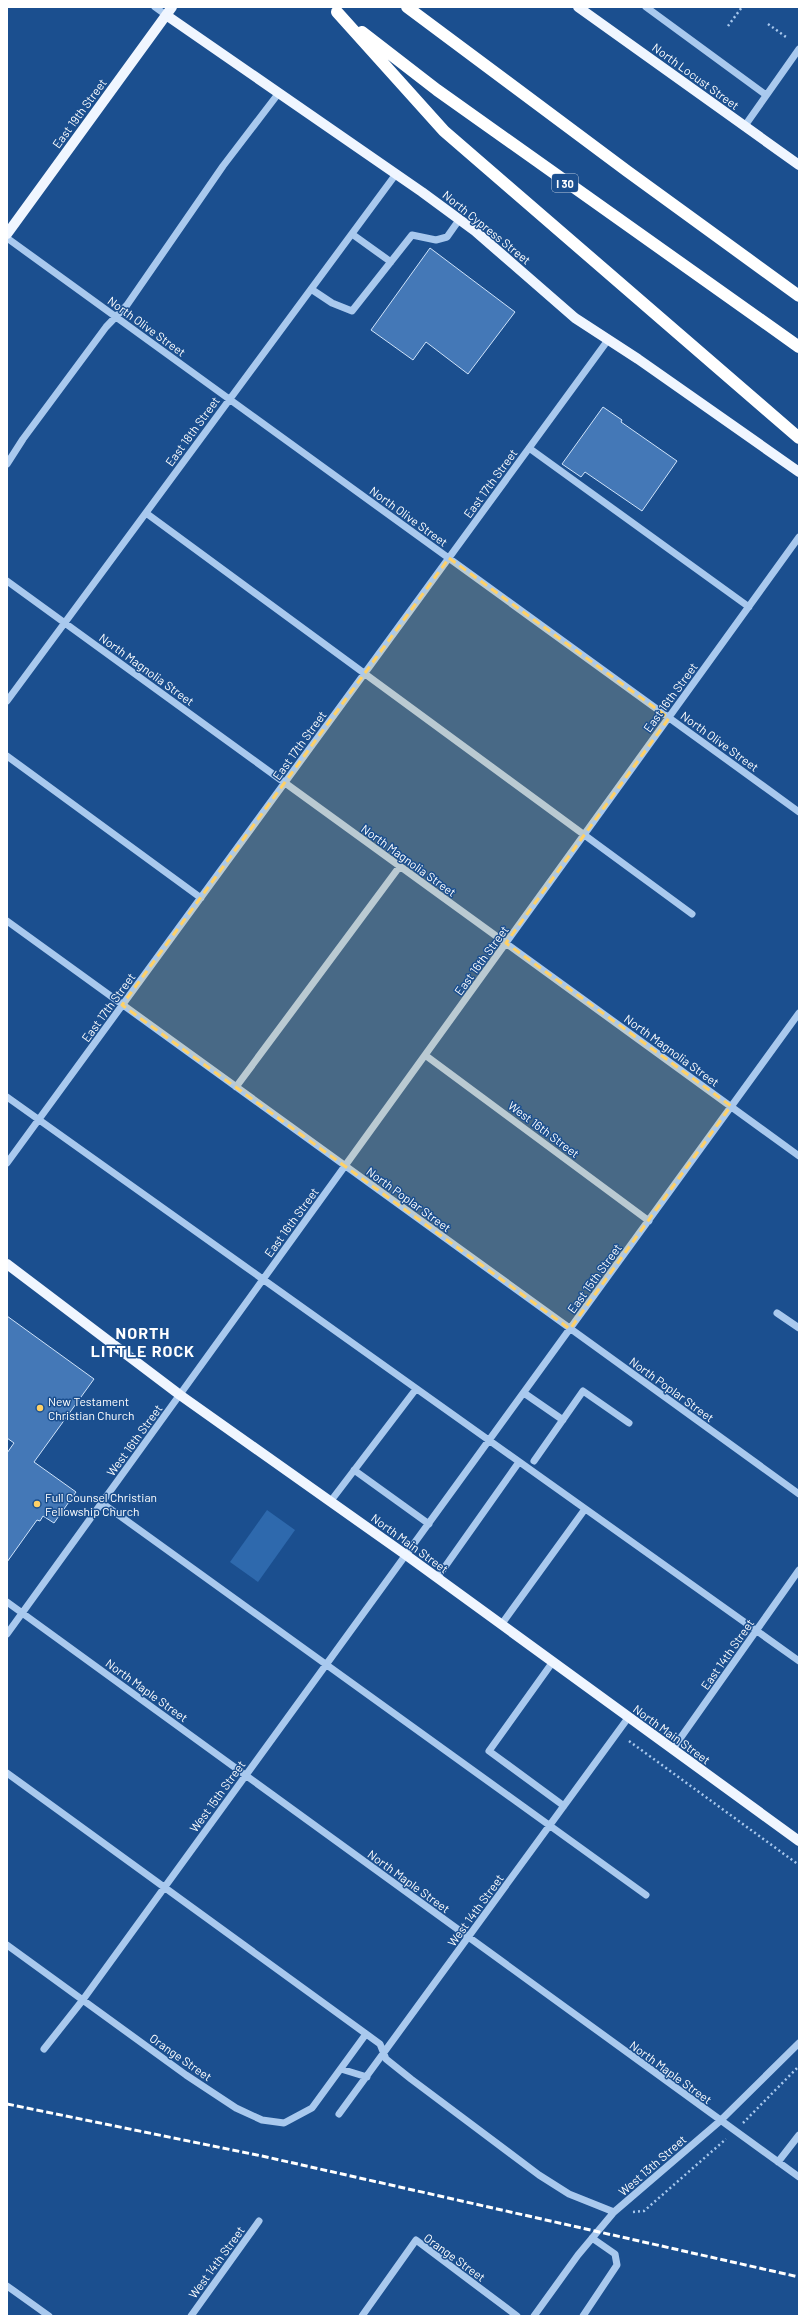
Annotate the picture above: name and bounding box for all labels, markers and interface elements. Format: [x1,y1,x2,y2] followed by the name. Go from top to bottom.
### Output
[650,40,742,112] street label: North Locust Street
[49,76,109,150] street label: East 19th Street
[552,174,578,192] road number: I 30
[440,187,534,267] street label: North Cypress Street
[105,293,189,359] street label: North Olive Street
[162,394,222,468] street label: East 18th Street
[460,446,520,520] street label: East 17th Street
[367,483,451,549] street label: North Olive Street
[97,630,197,708] street label: North Magnolia Street
[640,660,700,734] street label: East 16th Street
[269,708,329,782] street label: East 17th Street
[678,708,762,774] street label: North Olive Street
[359,821,459,899] street label: North Magnolia Street
[451,923,511,997] street label: East 16th Street
[78,970,138,1044] street label: East 17th Street
[622,1011,722,1089] street label: North Magnolia Street
[506,1098,582,1160] street label: West 16th Street
[364,1164,454,1234] street label: North Poplar Street
[261,1185,321,1259] street label: East 16th Street
[564,1241,624,1315] street label: East 15th Street
[91,1323,195,1360] district label: NORTH LITTLE ROCK
[627,1354,717,1424] street label: North Poplar Street
[48,1394,135,1422] place label: New Testament Christian Church
[103,1401,165,1479] street label: West 16th Street
[35,1403,45,1413] marker: New Testament Christian Church
[45,1490,157,1518] place label: Full Counsel Christian Fellowship Church
[32,1499,42,1509] marker: Full Counsel Christian Fellowship Church
[369,1510,451,1576] street label: North Main Street
[698,1616,756,1692] street label: East 14th Street
[103,1656,191,1724] street label: North Maple Street
[631,1701,713,1767] street label: North Main Street
[186,1757,248,1835] street label: West 15th Street
[365,1847,453,1915] street label: North Maple Street
[444,1871,506,1949] street label: West 14th Street
[147,2031,215,2083] street label: Orange Street
[627,2038,715,2106] street label: North Maple Street
[615,2132,689,2198] street label: West 13th Street
[185,2223,247,2301] street label: West 14th Street
[422,2230,488,2284] street label: Orange Street

